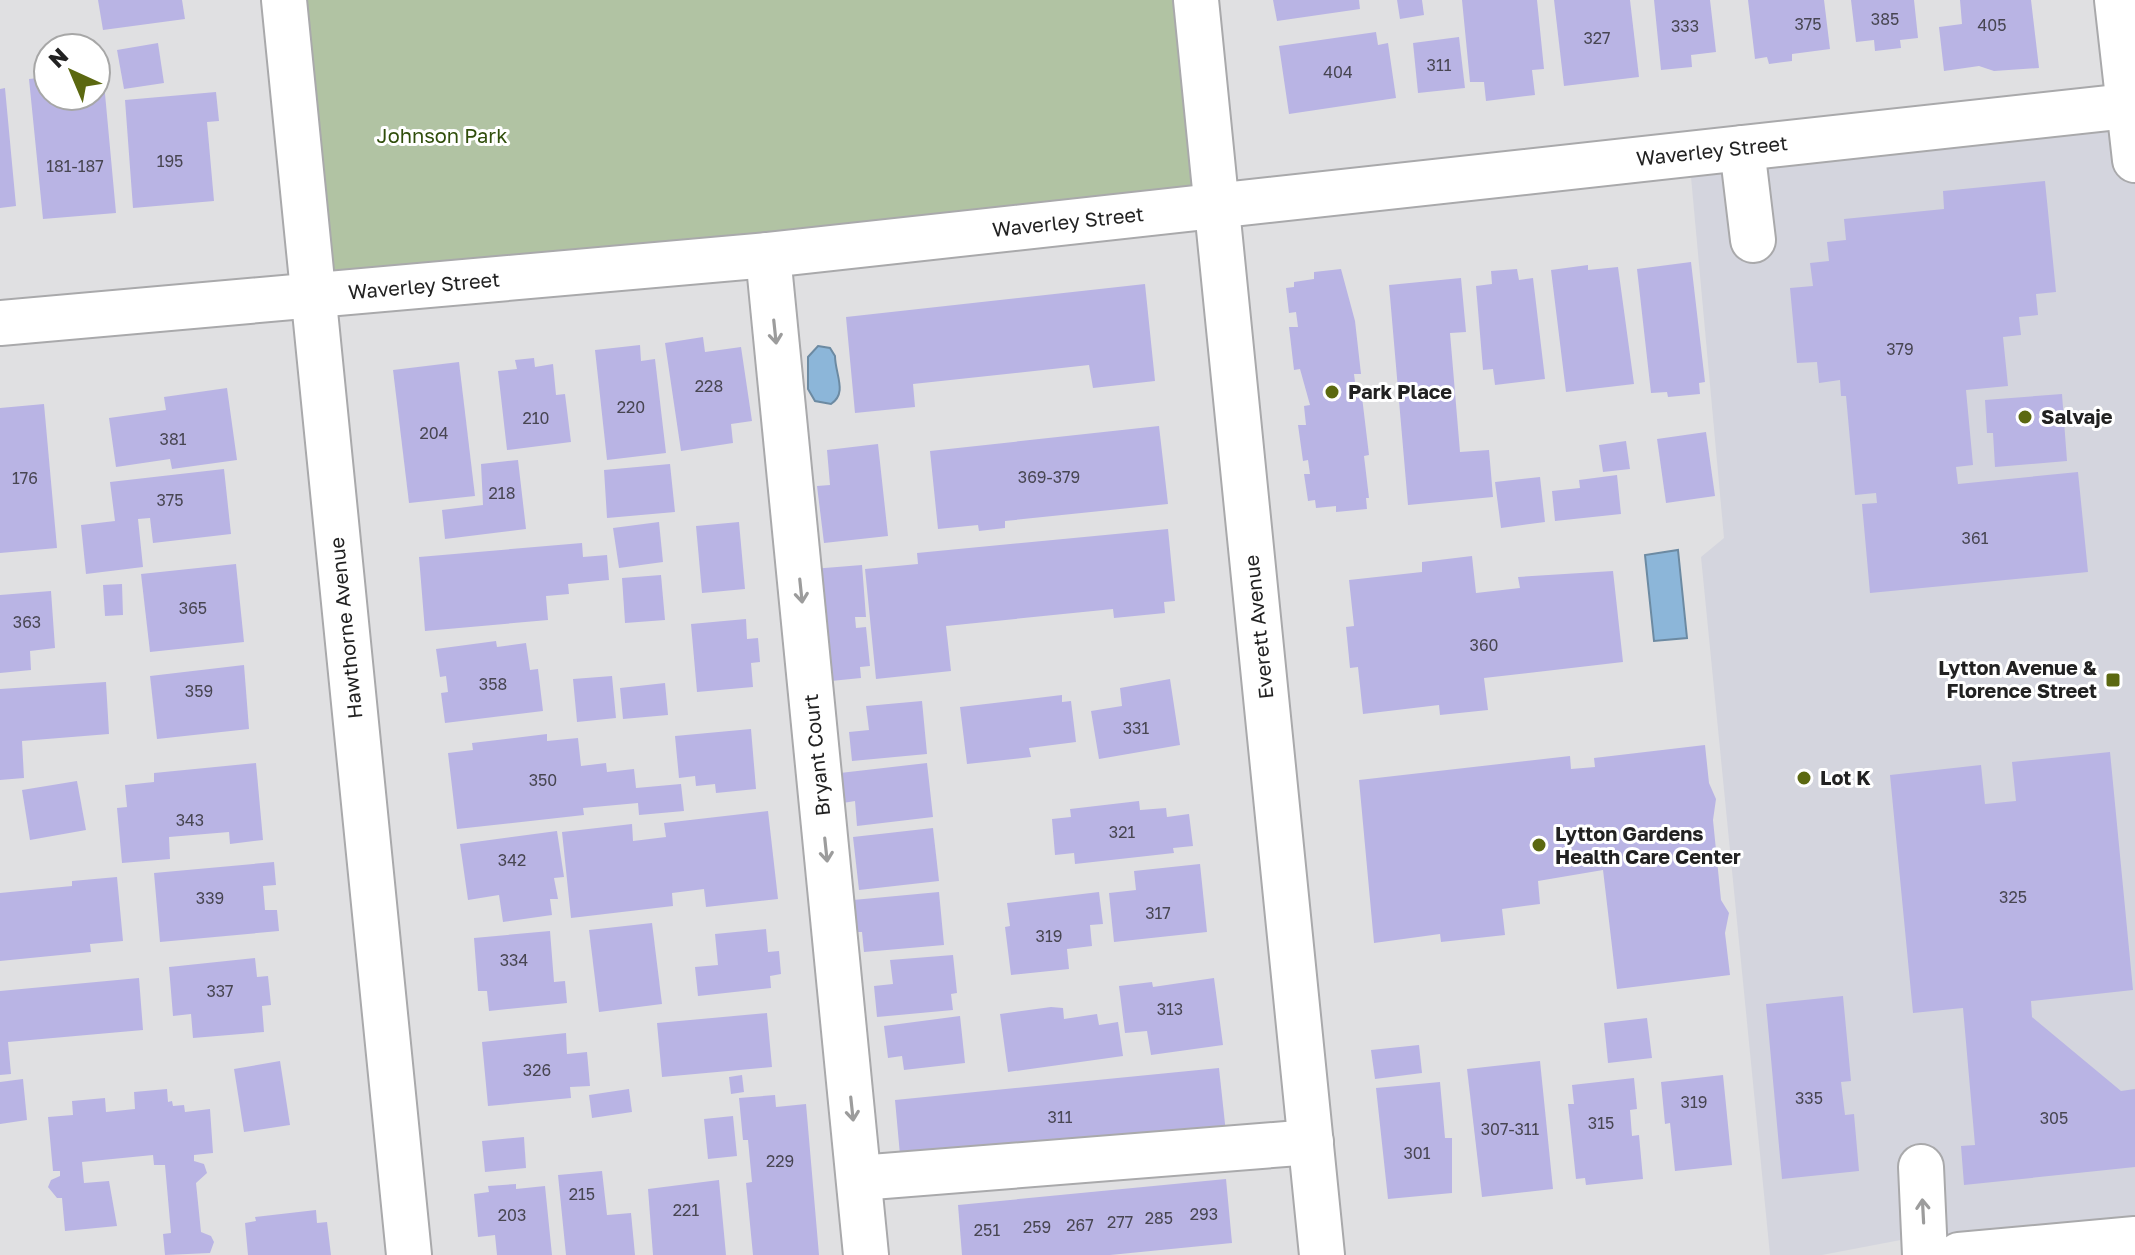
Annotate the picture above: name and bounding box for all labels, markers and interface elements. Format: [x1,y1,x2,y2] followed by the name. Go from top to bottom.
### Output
[1871,9,1899,29] house number: 385
[1794,14,1822,34] house number: 375
[1978,15,2006,35] house number: 405
[1671,16,1699,36] house number: 333
[1583,28,1611,48] house number: 327
[32,32,112,112] north arrow
[42,42,73,73] text: N
[1427,55,1452,75] house number: 311
[1323,62,1353,82] house number: 404
[377,123,507,147] park label: Johnson Park
[1635,130,1789,170] street label: Waverley Street
[157,151,183,171] house number: 195
[46,156,104,176] house number: 181-187
[991,201,1145,241] street label: Waverley Street
[347,266,501,304] street label: Waverley Street
[768,318,783,345] one-way arrow
[1886,339,1914,359] house number: 379
[695,376,723,396] house number: 228
[1348,379,1452,403] place label: Park Place
[1323,383,1341,401] marker: Park Place
[617,397,645,417] house number: 220
[2041,404,2113,428] place label: Salvaje
[523,408,549,428] house number: 210
[2016,408,2034,426] marker: Salvaje
[420,423,448,443] house number: 204
[160,429,187,449] house number: 381
[1018,467,1080,487] house number: 369-379
[12,468,38,488] house number: 176
[489,483,515,503] house number: 218
[156,490,184,510] house number: 375
[1962,528,1989,548] house number: 361
[324,536,366,720] street label: Hawthorne Avenue
[1238,554,1278,700] street label: Everett Avenue
[794,577,809,604] one-way arrow
[179,598,207,618] house number: 365
[13,612,41,632] house number: 363
[1470,635,1498,655] house number: 360
[1938,655,2098,702] place label: Lytton Avenue & Florence Street
[2104,671,2122,689] marker: Lytton Avenue & Florence Street
[479,674,507,694] house number: 358
[185,681,213,701] house number: 359
[798,693,834,817] street label: Bryant Court
[1123,718,1149,738] house number: 331
[1820,765,1871,789] place label: Lot K
[1795,769,1813,787] marker: Lot K
[529,770,557,790] house number: 350
[176,810,204,830] house number: 343
[1555,821,1741,868] place label: Lytton Gardens Health Care Center
[1109,822,1135,842] house number: 321
[819,836,834,863] one-way arrow
[1530,836,1548,854] marker: Lytton Gardens Health Care Center
[498,850,526,870] house number: 342
[1999,887,2027,907] house number: 325
[196,888,224,908] house number: 339
[1145,903,1171,923] house number: 317
[1036,926,1062,946] house number: 319
[500,950,528,970] house number: 334
[206,981,234,1001] house number: 337
[1157,999,1183,1019] house number: 313
[523,1060,551,1080] house number: 326
[1795,1088,1823,1108] house number: 335
[1681,1092,1707,1112] house number: 319
[845,1095,860,1121] one-way arrow
[1048,1107,1073,1127] house number: 311
[2040,1108,2068,1128] house number: 305
[1588,1113,1614,1133] house number: 315
[1481,1119,1540,1139] house number: 307-311
[1403,1143,1431,1163] house number: 301
[766,1151,794,1171] house number: 229
[569,1184,595,1204] house number: 215
[1915,1198,1930,1225] one-way arrow
[673,1200,699,1220] house number: 221
[1190,1204,1218,1224] house number: 293
[498,1205,526,1225] house number: 203
[1145,1208,1173,1228] house number: 285
[1107,1212,1133,1232] house number: 277
[1066,1215,1094,1235] house number: 267
[1023,1217,1051,1237] house number: 259
[974,1220,1000,1240] house number: 251

